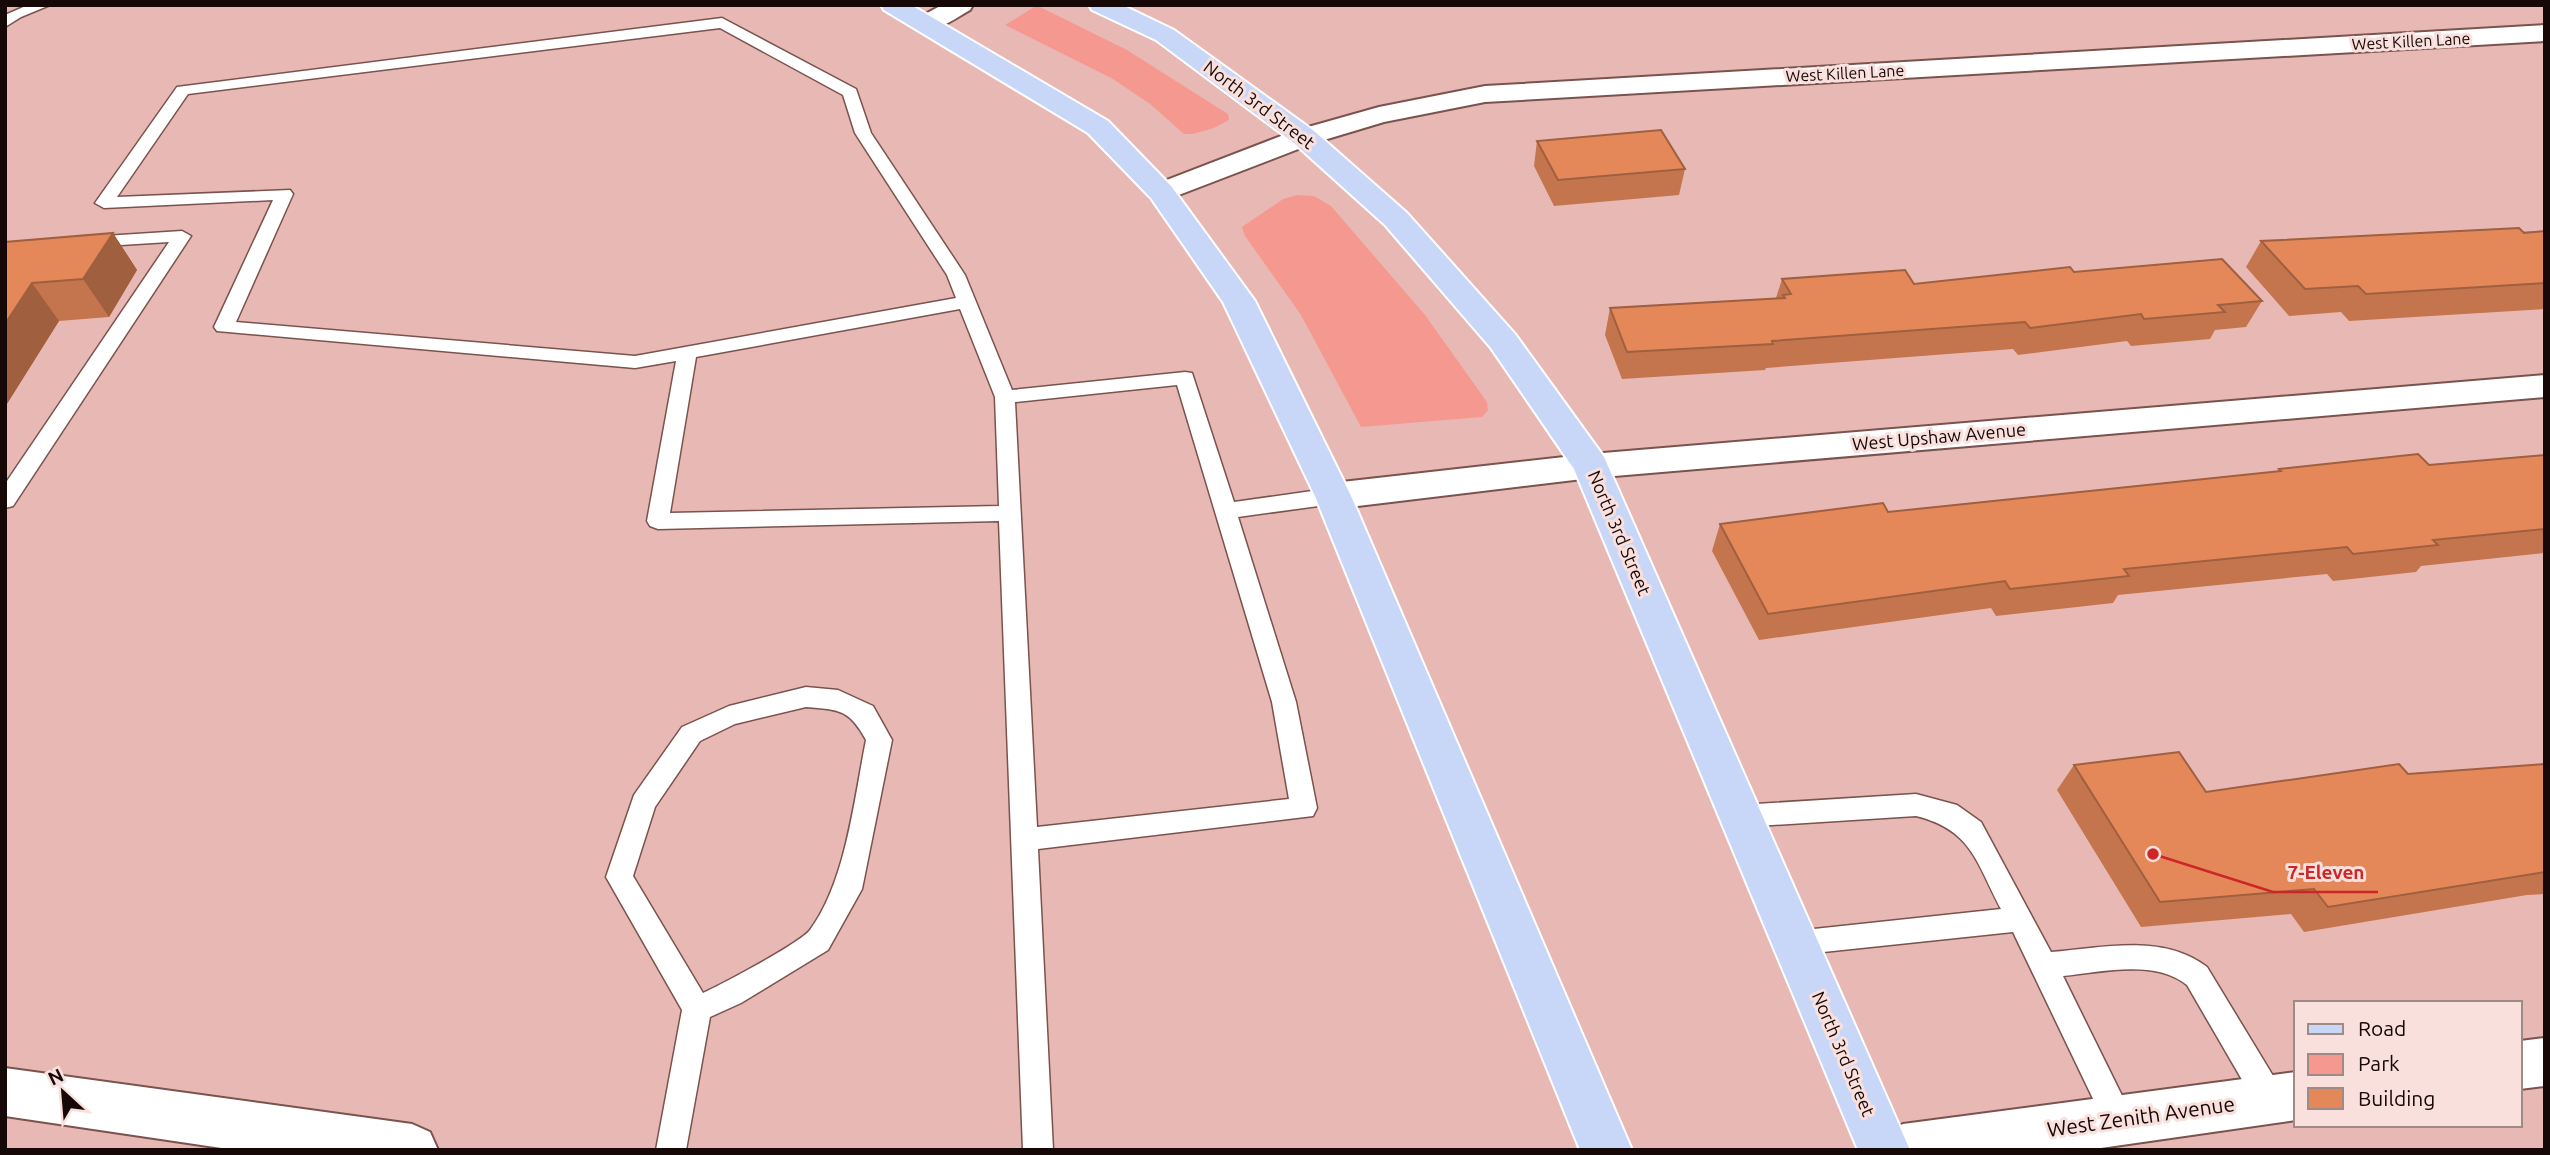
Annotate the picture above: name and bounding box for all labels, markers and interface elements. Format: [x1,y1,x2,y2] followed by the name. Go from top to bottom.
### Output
[2351,29,2471,53] street label: West Killen Lane
[1200,56,1319,152] street label: North 3rd Street
[1785,61,1905,85] street label: West Killen Lane
[1851,418,2027,454] street label: West Upshaw Avenue
[1585,467,1655,598] street label: North 3rd Street
[2273,852,2378,892] callout: 7-Eleven
[2288,861,2364,883] text: 7-Eleven
[1809,988,1879,1119] street label: North 3rd Street
[2294,1001,2522,1127] legend
[2358,1016,2406,1040] text: Road
[2358,1051,2400,1075] text: Park
[28,1057,98,1127] north arrow
[44,1064,67,1090] text: N
[2358,1086,2435,1110] text: Building
[2045,1091,2236,1141] street label: West Zenith Avenue

